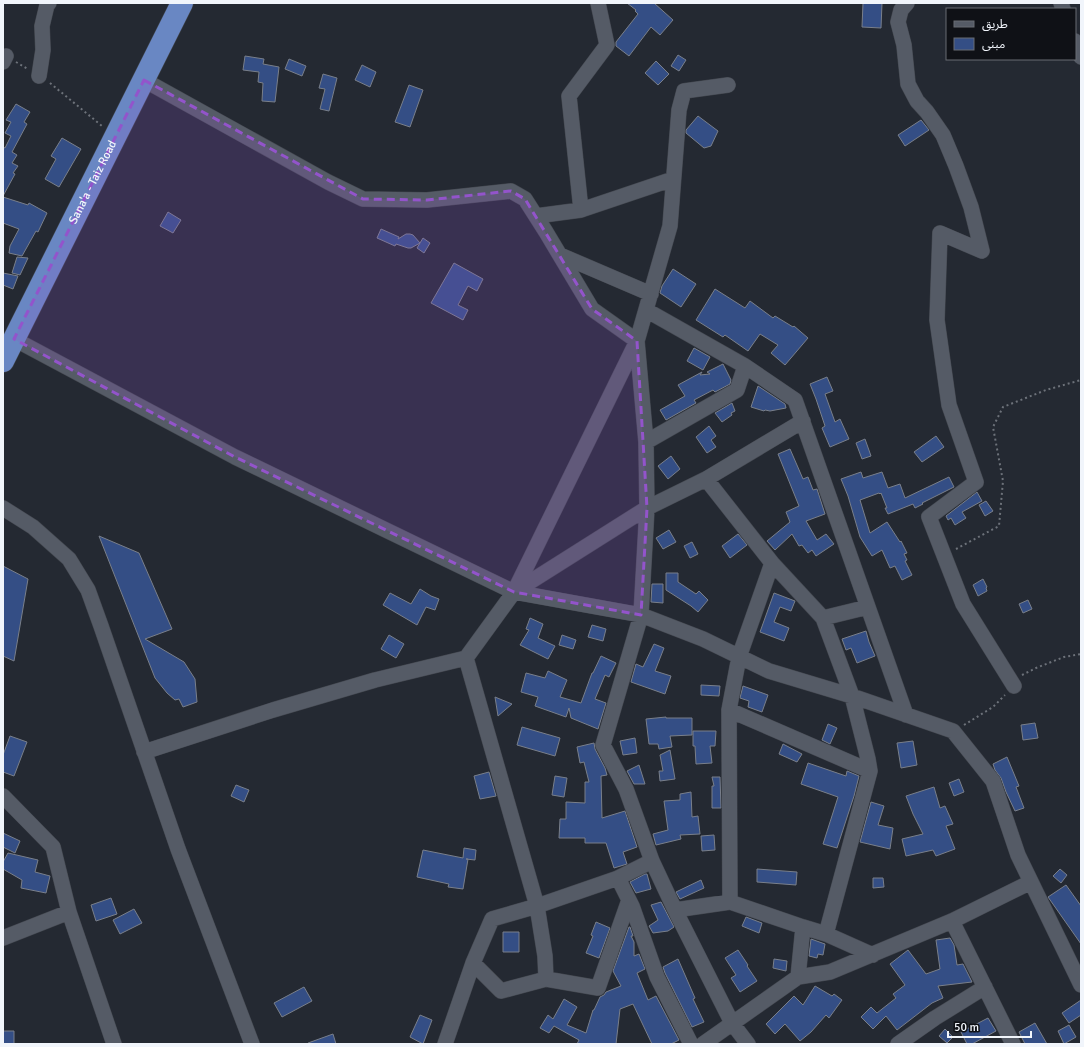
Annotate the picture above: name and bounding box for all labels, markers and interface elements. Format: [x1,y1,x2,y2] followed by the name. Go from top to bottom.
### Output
[946,8,1076,60] legend
[982,17,1008,32] text: طريق
[982,37,1005,52] text: مبنى
[65,138,120,226] street label: Sana'a - Taiz Road
[948,1013,1031,1039] scale bar
[954,1020,979,1035] text: 50 m

